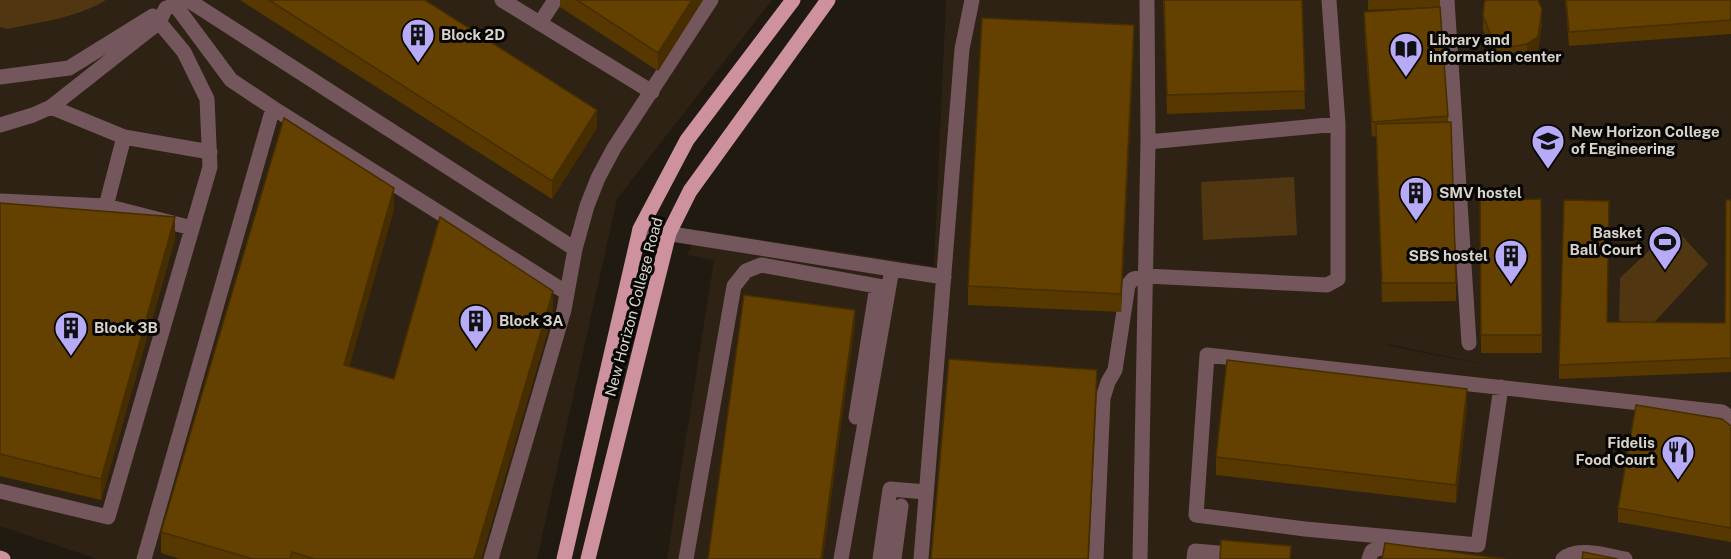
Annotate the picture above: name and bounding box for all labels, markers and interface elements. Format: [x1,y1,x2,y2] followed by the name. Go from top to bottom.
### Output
[400,17,436,64] building icon: Block 2D
[441,26,505,43] place label: Block 2D
[1388,31,1424,78] library icon: Library and information center
[1429,31,1562,65] place label: Library and information center
[1530,123,1566,170] school or university icon: New Horizon College of Engineering
[1571,123,1720,157] place label: New Horizon College of Engineering
[1398,175,1434,222] building icon: SMV hostel
[1439,184,1522,201] place label: SMV hostel
[601,215,666,398] street label: New Horizon College Road
[1569,224,1642,258] place label: Basket Ball Court
[1647,224,1683,271] sports icon: Basket Ball Court
[1493,238,1529,285] building icon: SBS hostel
[1409,247,1488,264] place label: SBS hostel
[458,303,494,350] building icon: Block 3A
[53,310,89,357] building icon: Block 3B
[499,312,564,329] place label: Block 3A
[94,319,158,336] place label: Block 3B
[1576,434,1655,468] place label: Fidelis Food Court
[1660,434,1696,481] restaurant icon: Fidelis Food Court

